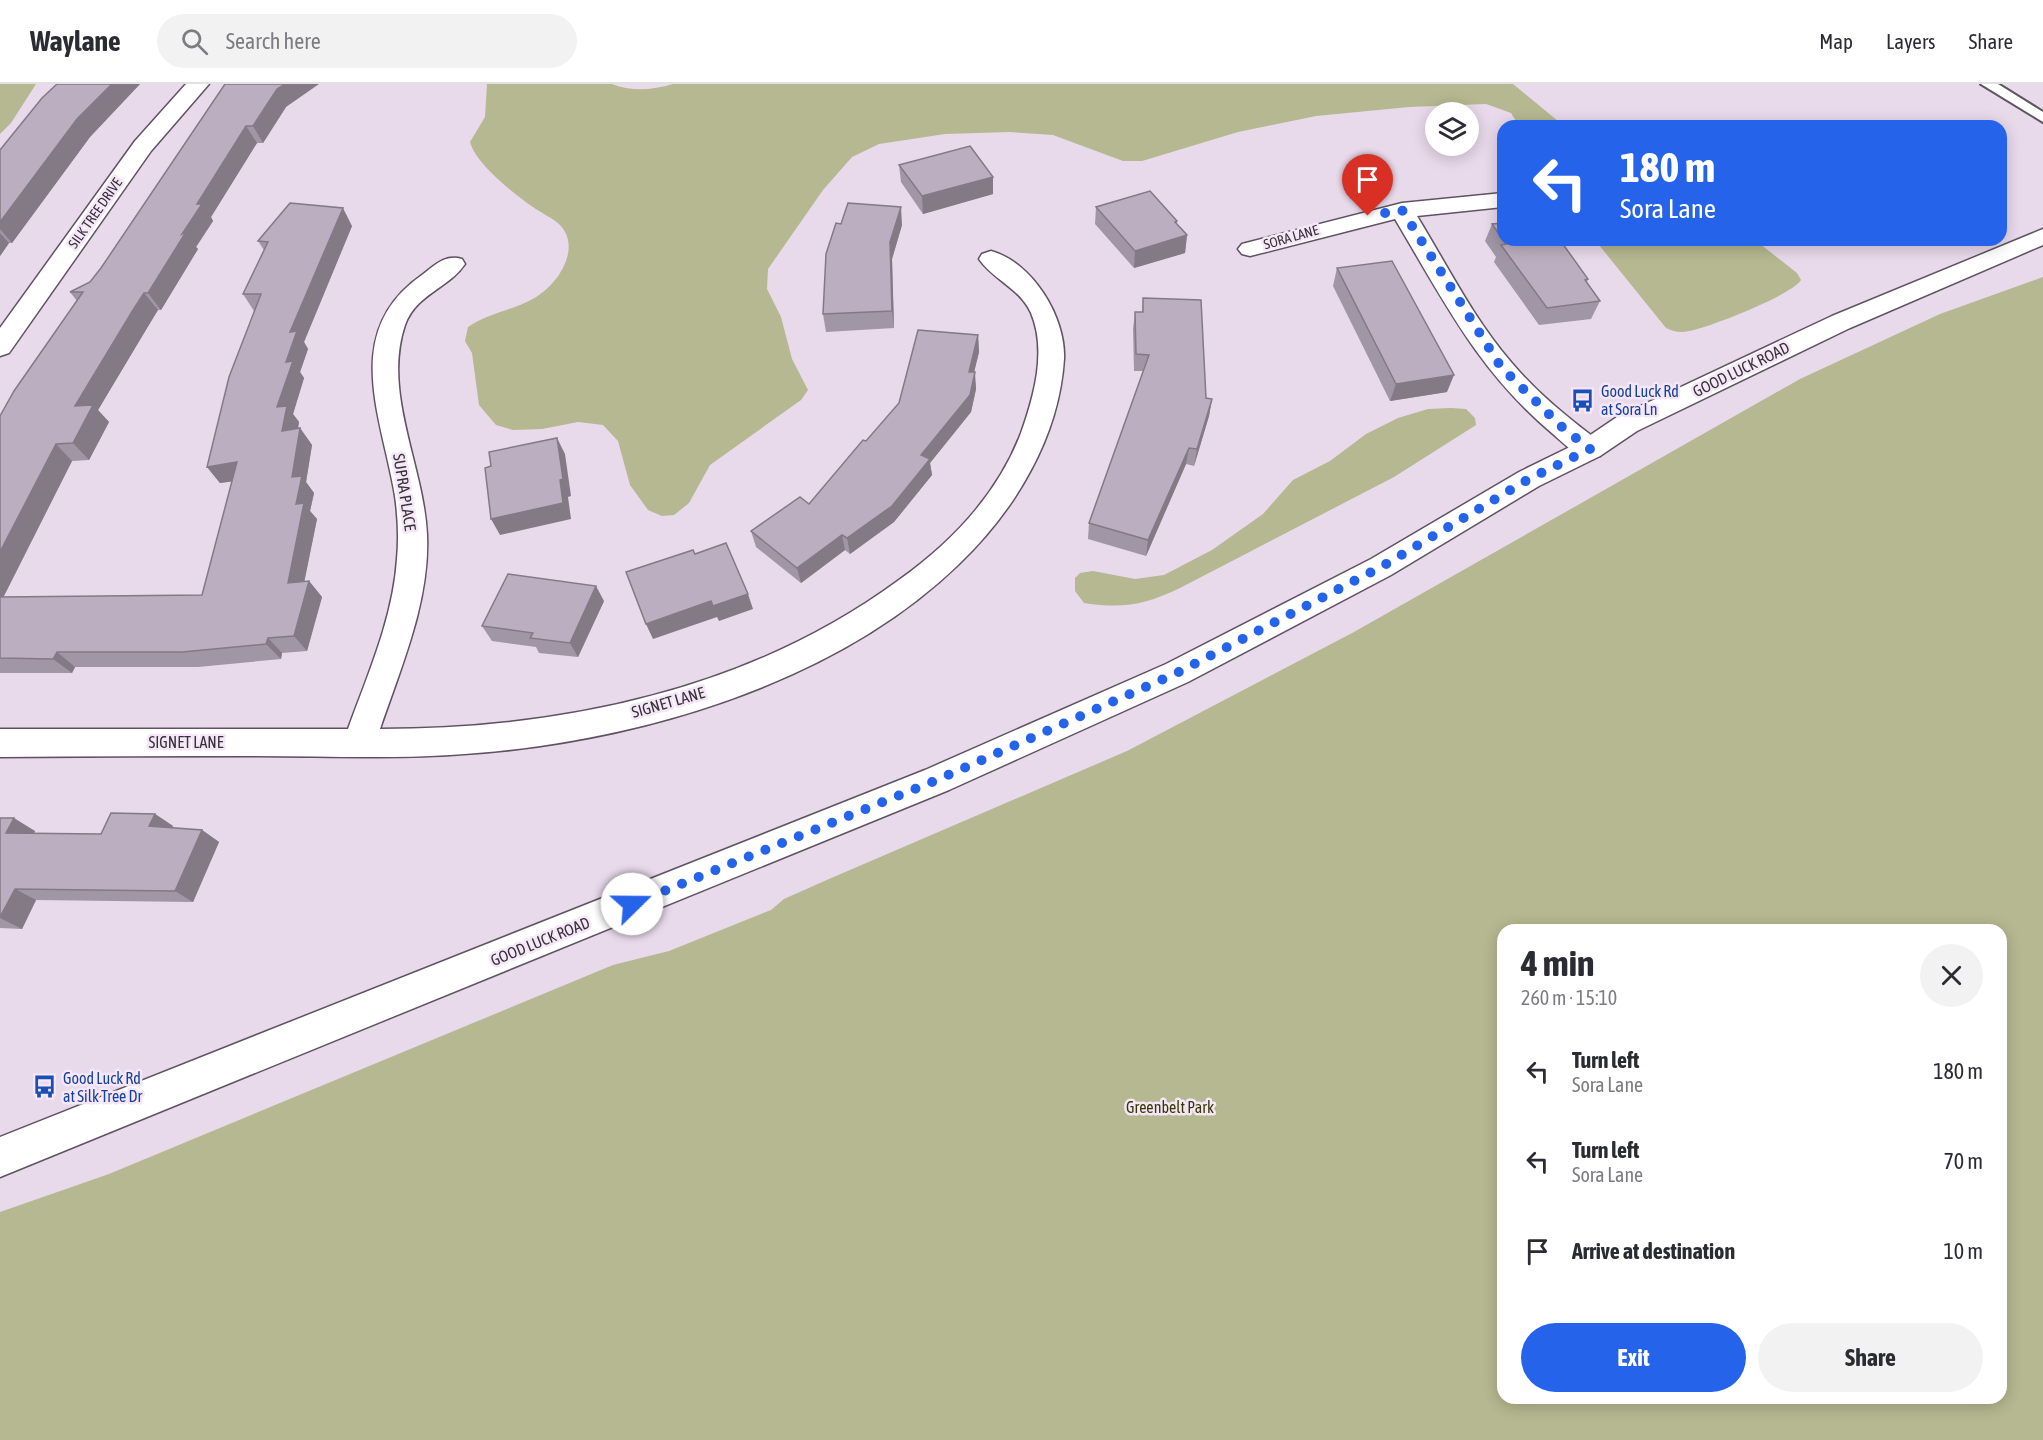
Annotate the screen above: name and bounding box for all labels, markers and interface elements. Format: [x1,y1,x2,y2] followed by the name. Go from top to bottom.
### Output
[157,14,577,68] search box
[30,25,121,57] text: Waylane
[178,25,211,58] icon: search
[226,28,321,54] text: Search here
[1819,29,1853,53] text: Map
[1886,29,1936,53] text: Layers
[1969,29,2013,53] text: Share
[1425,102,1479,156] map controls
[1425,102,1479,156] button: layers
[1620,143,1715,191] text: 180 m
[1521,144,1599,222] icon: left
[1342,154,1393,216] pin
[1351,163,1384,196] icon: arrive
[65,175,125,251] street label: SILK TREE DRIVE
[1620,193,1716,224] text: Sora Lane
[1262,222,1320,252] street label: SORA LANE
[1690,338,1792,400] street label: GOOD LUCK ROAD
[1601,382,1679,418] place label: Good Luck Rd at Sora Ln
[1570,387,1596,413] bus stop icon: Good Luck Rd at Sora Ln
[390,452,420,532] street label: SUPRA PLACE
[629,683,707,721] street label: SIGNET LANE
[148,733,224,751] street label: SIGNET LANE
[600,872,664,936] position arrow
[488,913,592,969] street label: GOOD LUCK ROAD
[1521,942,1595,984] text: 4 min
[1920,944,1983,1007] button: close
[1521,986,1617,1009] text: 260 m · 15:10
[1572,1047,1639,1073] text: Turn left
[1521,1055,1554,1088] icon: left
[1933,1058,1983,1084] text: 180 m
[63,1069,142,1105] place label: Good Luck Rd at Silk Tree Dr
[1572,1073,1643,1096] text: Sora Lane
[32,1074,58,1100] bus stop icon: Good Luck Rd at Silk Tree Dr
[1126,1098,1214,1116] park label: Greenbelt Park
[1572,1137,1639,1163] text: Turn left
[1521,1145,1554,1178] icon: left
[1943,1148,1983,1174] text: 70 m
[1572,1163,1643,1186] text: Sora Lane
[1521,1235,1554,1268] icon: arrive
[1572,1238,1735,1264] text: Arrive at destination
[1943,1238,1983,1264] text: 10 m
[1521,1323,1746,1392] button: Exit
[1758,1323,1983,1392] button: Share

